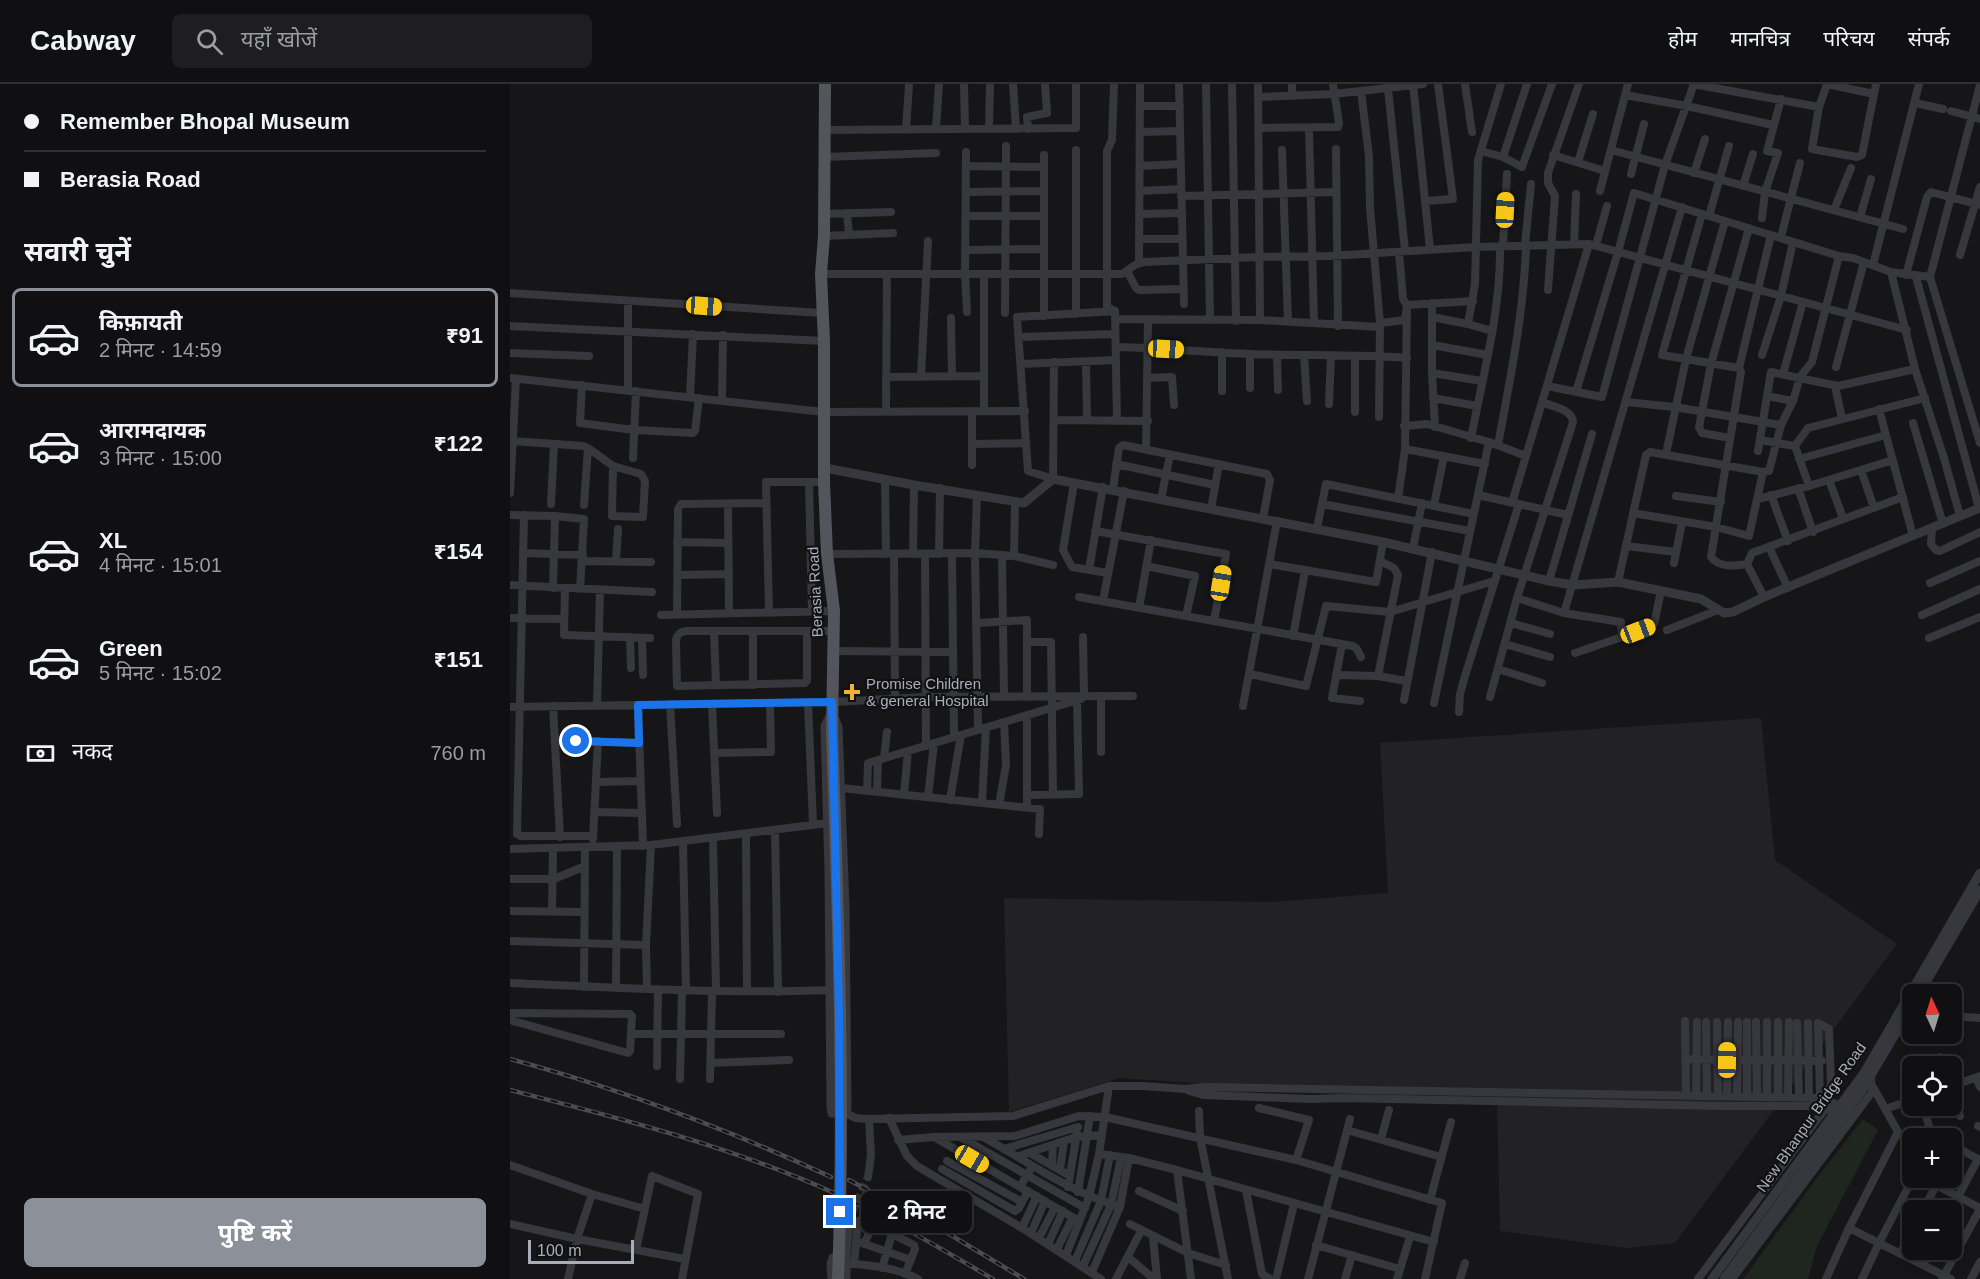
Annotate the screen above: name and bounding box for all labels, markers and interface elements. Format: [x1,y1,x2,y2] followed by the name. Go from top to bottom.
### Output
[172,14,592,68] search box
[30,25,136,56] text: Cabway
[193,25,226,58] icon: search
[241,27,317,52] text: यहाँ खोजें
[1668,27,1697,50] text: होम
[1730,27,1790,50] text: मानचित्र
[1823,27,1875,50] text: परिचय
[1908,27,1950,50] text: संपर्क
[60,109,350,134] text: Remember Bhopal Museum
[60,167,201,192] text: Berasia Road
[1495,192,1515,228] car
[24,237,131,267] text: सवारी चुनें
[685,296,723,316] car
[99,310,183,335] text: किफ़ायती
[27,311,81,365] icon: car
[446,323,483,348] text: ₹91
[99,339,222,361] text: 2 मिनट · 14:59
[1148,339,1184,359] car
[99,418,206,443] text: आरामदायक
[27,419,81,473] icon: car
[434,431,483,456] text: ₹122
[99,447,222,469] text: 3 मिनट · 15:00
[27,527,81,581] icon: car
[99,528,127,553] text: XL
[434,539,483,564] text: ₹154
[804,546,826,638] street label: Berasia Road
[99,554,222,576] text: 4 मिनट · 15:01
[1209,564,1233,602] car
[1618,616,1658,646] car
[27,635,81,689] icon: car
[99,636,163,661] text: Green
[434,647,483,672] text: ₹151
[99,662,222,684] text: 5 मिनट · 15:02
[866,675,989,709] place label: Promise Children & general Hospital
[843,683,861,701] marker: Promise Children & general Hospital
[562,727,589,754] route start
[24,737,57,770] icon: cash
[72,739,113,764] text: नकद
[430,742,486,764] text: 760 m
[1902,984,1962,1044] north arrow
[1902,984,1962,1260] map controls
[1753,1039,1869,1195] street label: New Bhanpur Bridge Road
[1718,1042,1736,1078] car
[1902,1056,1962,1116] button: locate
[1902,1128,1962,1188] button: +
[952,1142,992,1176] car
[861,1191,972,1233] callout: 2 मिनट
[24,1198,486,1267] button: पुष्टि करें
[826,1198,853,1225] route end
[1902,1200,1962,1260] button: −
[887,1201,946,1223] text: 2 मिनट
[528,1237,634,1264] scale bar
[537,1242,581,1259] text: 100 m

